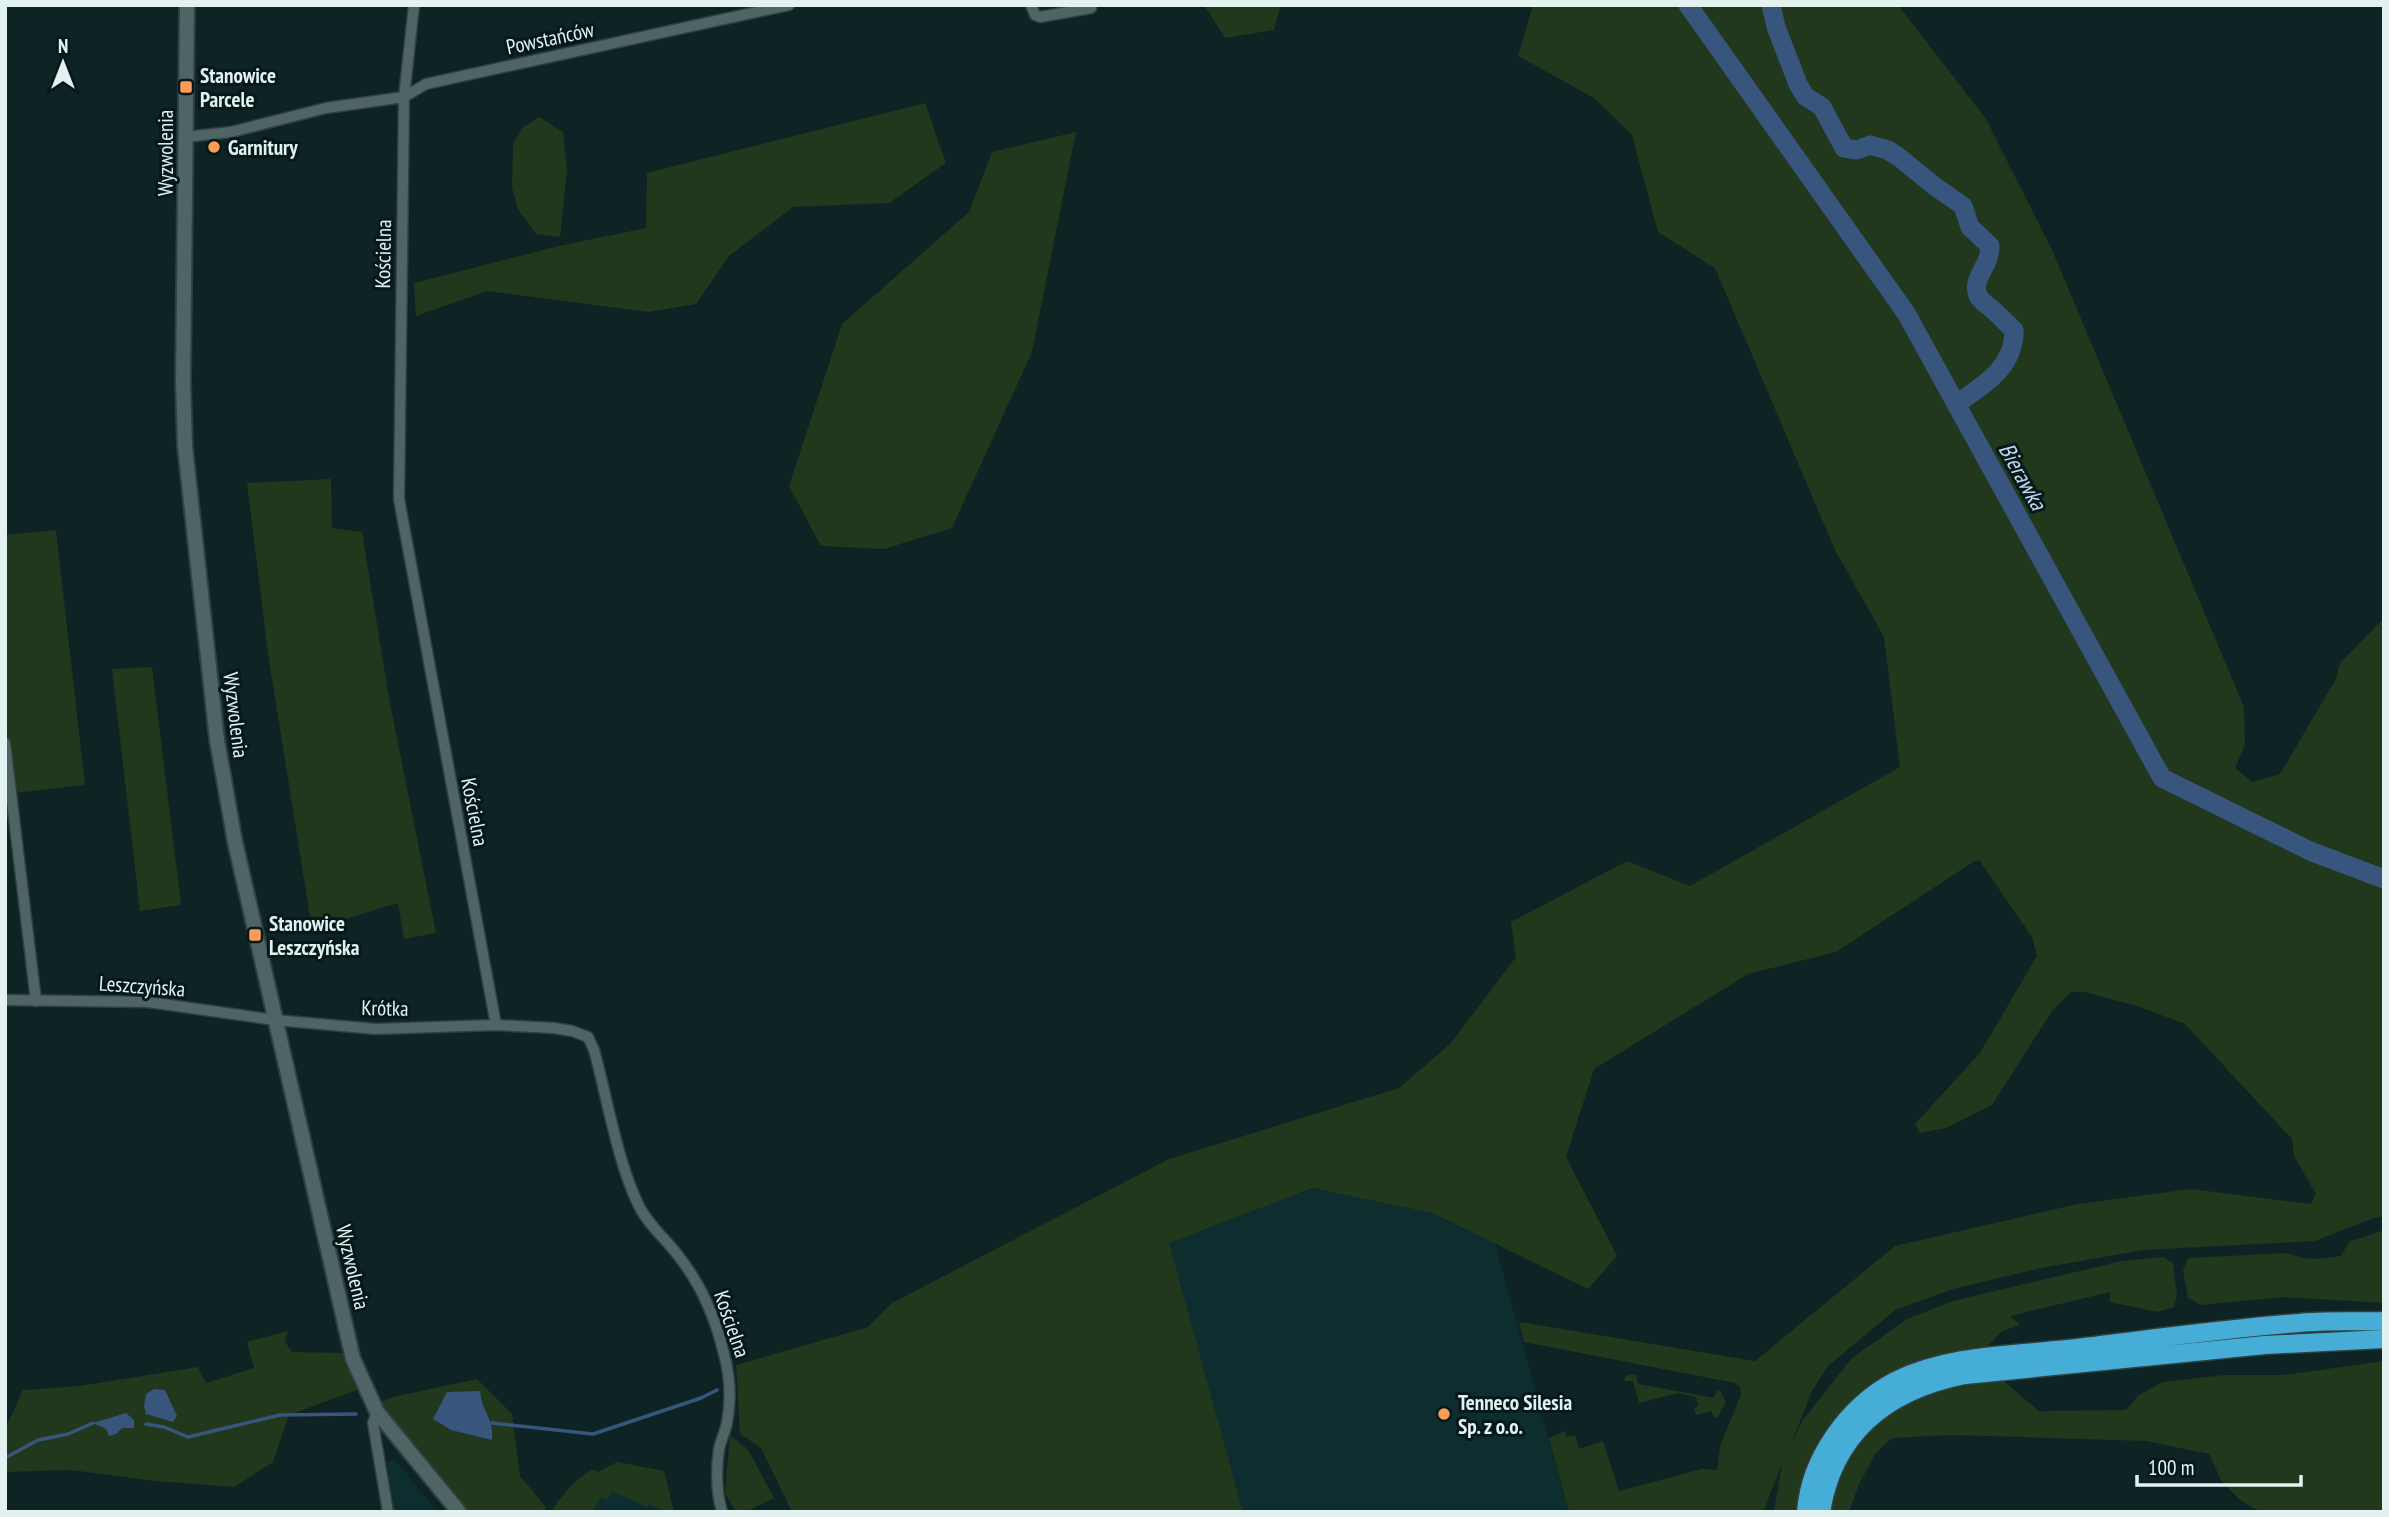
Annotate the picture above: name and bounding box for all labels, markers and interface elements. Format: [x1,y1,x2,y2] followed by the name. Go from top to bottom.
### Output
[504,15,597,60] street label: Powstańców
[28,28,98,98] north arrow
[58,34,68,58] text: N
[200,62,276,113] place label: Stanowice Parcele
[178,79,194,95] marker: Stanowice Parcele
[152,110,179,196] street label: Wyzwolenia
[228,134,298,161] place label: Garnitury
[206,139,222,155] marker: Garnitury
[369,219,397,289] street label: Kościelna
[1993,437,2054,516] water label: Bierawka
[217,671,255,759] street label: Wyzwolenia
[455,776,495,848] street label: Kościelna
[269,910,360,961] place label: Stanowice Leszczyńska
[247,927,263,943] marker: Stanowice Leszczyńska
[98,970,186,1002] street label: Leszczyńska
[361,994,409,1022] street label: Krótka
[330,1222,376,1312] street label: Wyzwolenia
[708,1287,756,1361] street label: Kościelna
[1458,1389,1572,1440] place label: Tenneco Silesia Sp. z o.o.
[1436,1406,1452,1422] marker: Tenneco Silesia Sp. z o.o.
[2137,1444,2302,1488] scale bar
[2148,1454,2194,1481] text: 100 m

